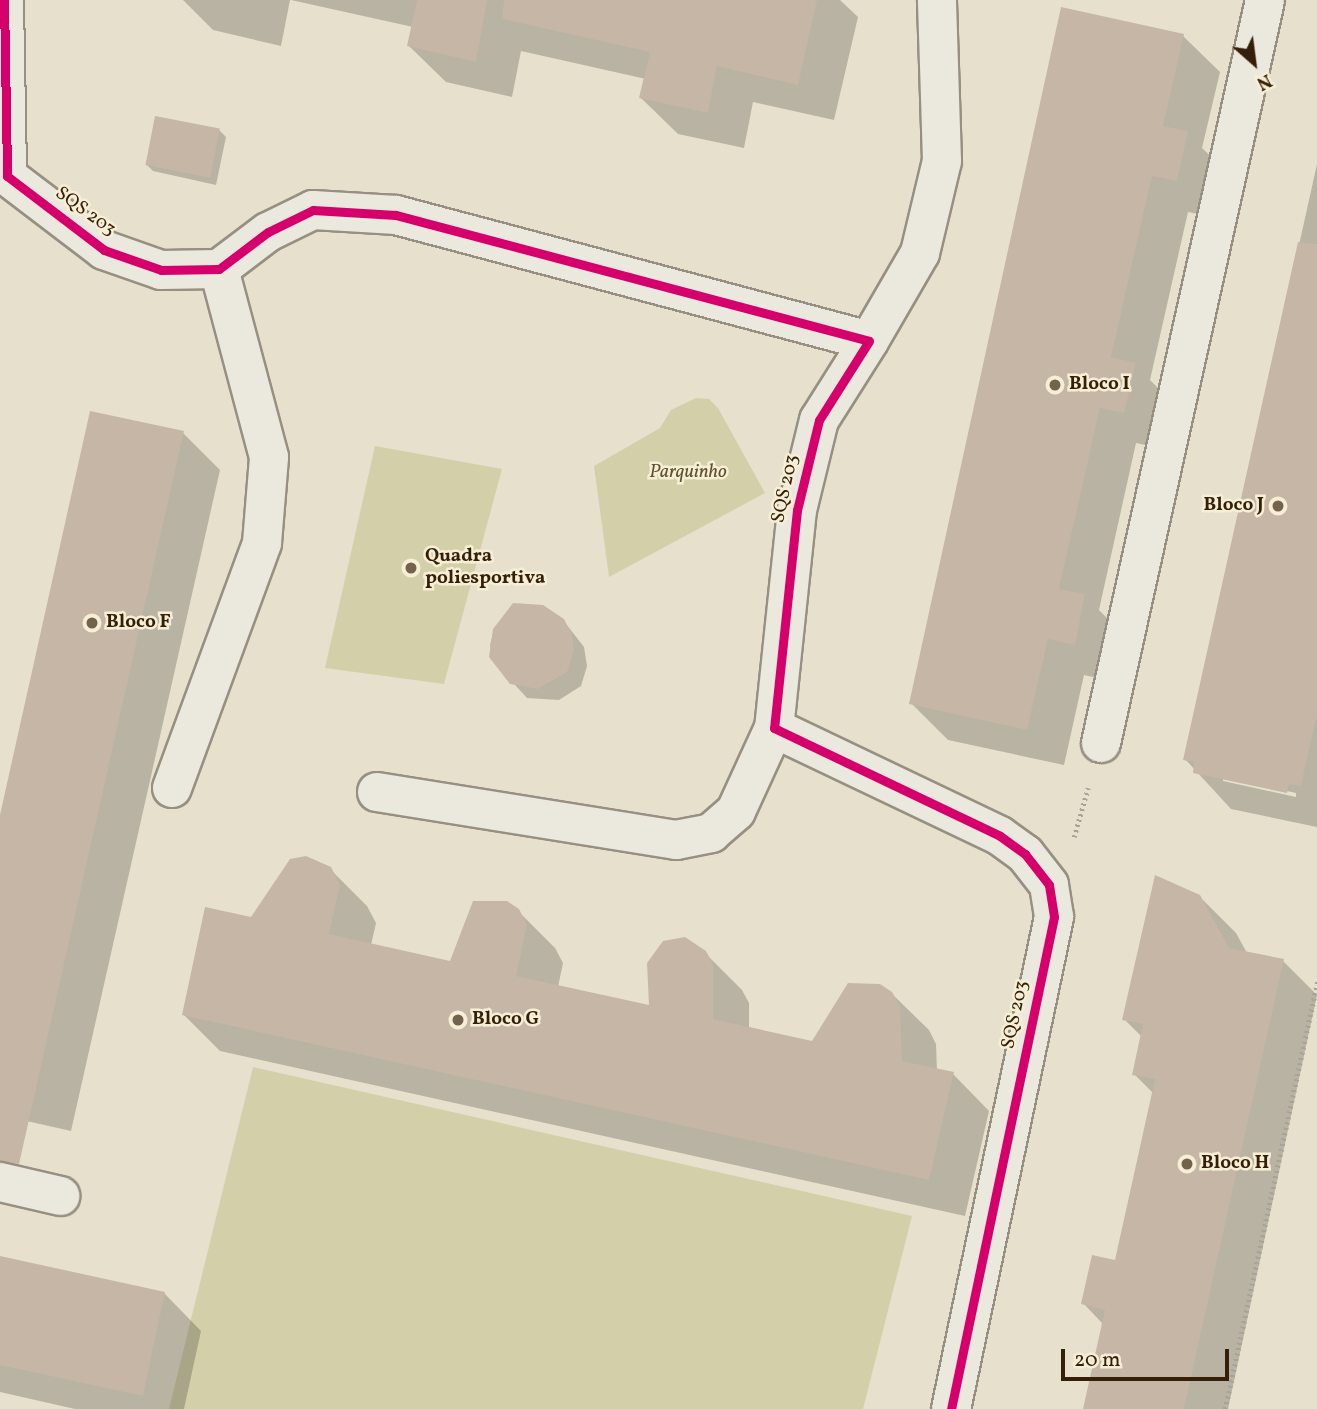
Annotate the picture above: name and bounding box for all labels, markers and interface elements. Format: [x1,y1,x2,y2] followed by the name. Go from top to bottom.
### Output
[1219,28,1289,98] north arrow
[1252,67,1276,96] text: N
[50,182,120,242] street label: SQS 203
[1069,374,1130,396] place label: Bloco I
[1047,377,1063,393] marker: Bloco I
[768,453,804,525] street label: SQS 203
[649,462,727,484] park label: Parquinho
[1204,495,1264,517] place label: Bloco J
[1270,498,1286,514] marker: Bloco J
[425,546,545,590] place label: Quadra poliesportiva
[403,560,419,576] marker: Quadra poliesportiva
[106,612,171,634] place label: Bloco F
[84,615,100,631] marker: Bloco F
[998,979,1034,1051] street label: SQS 203
[472,1009,539,1031] place label: Bloco G
[450,1012,466,1028] marker: Bloco G
[1201,1153,1269,1175] place label: Bloco H
[1179,1156,1195,1172] marker: Bloco H
[1065,1336,1233,1380] scale bar
[1074,1346,1120,1375] text: 20 m

